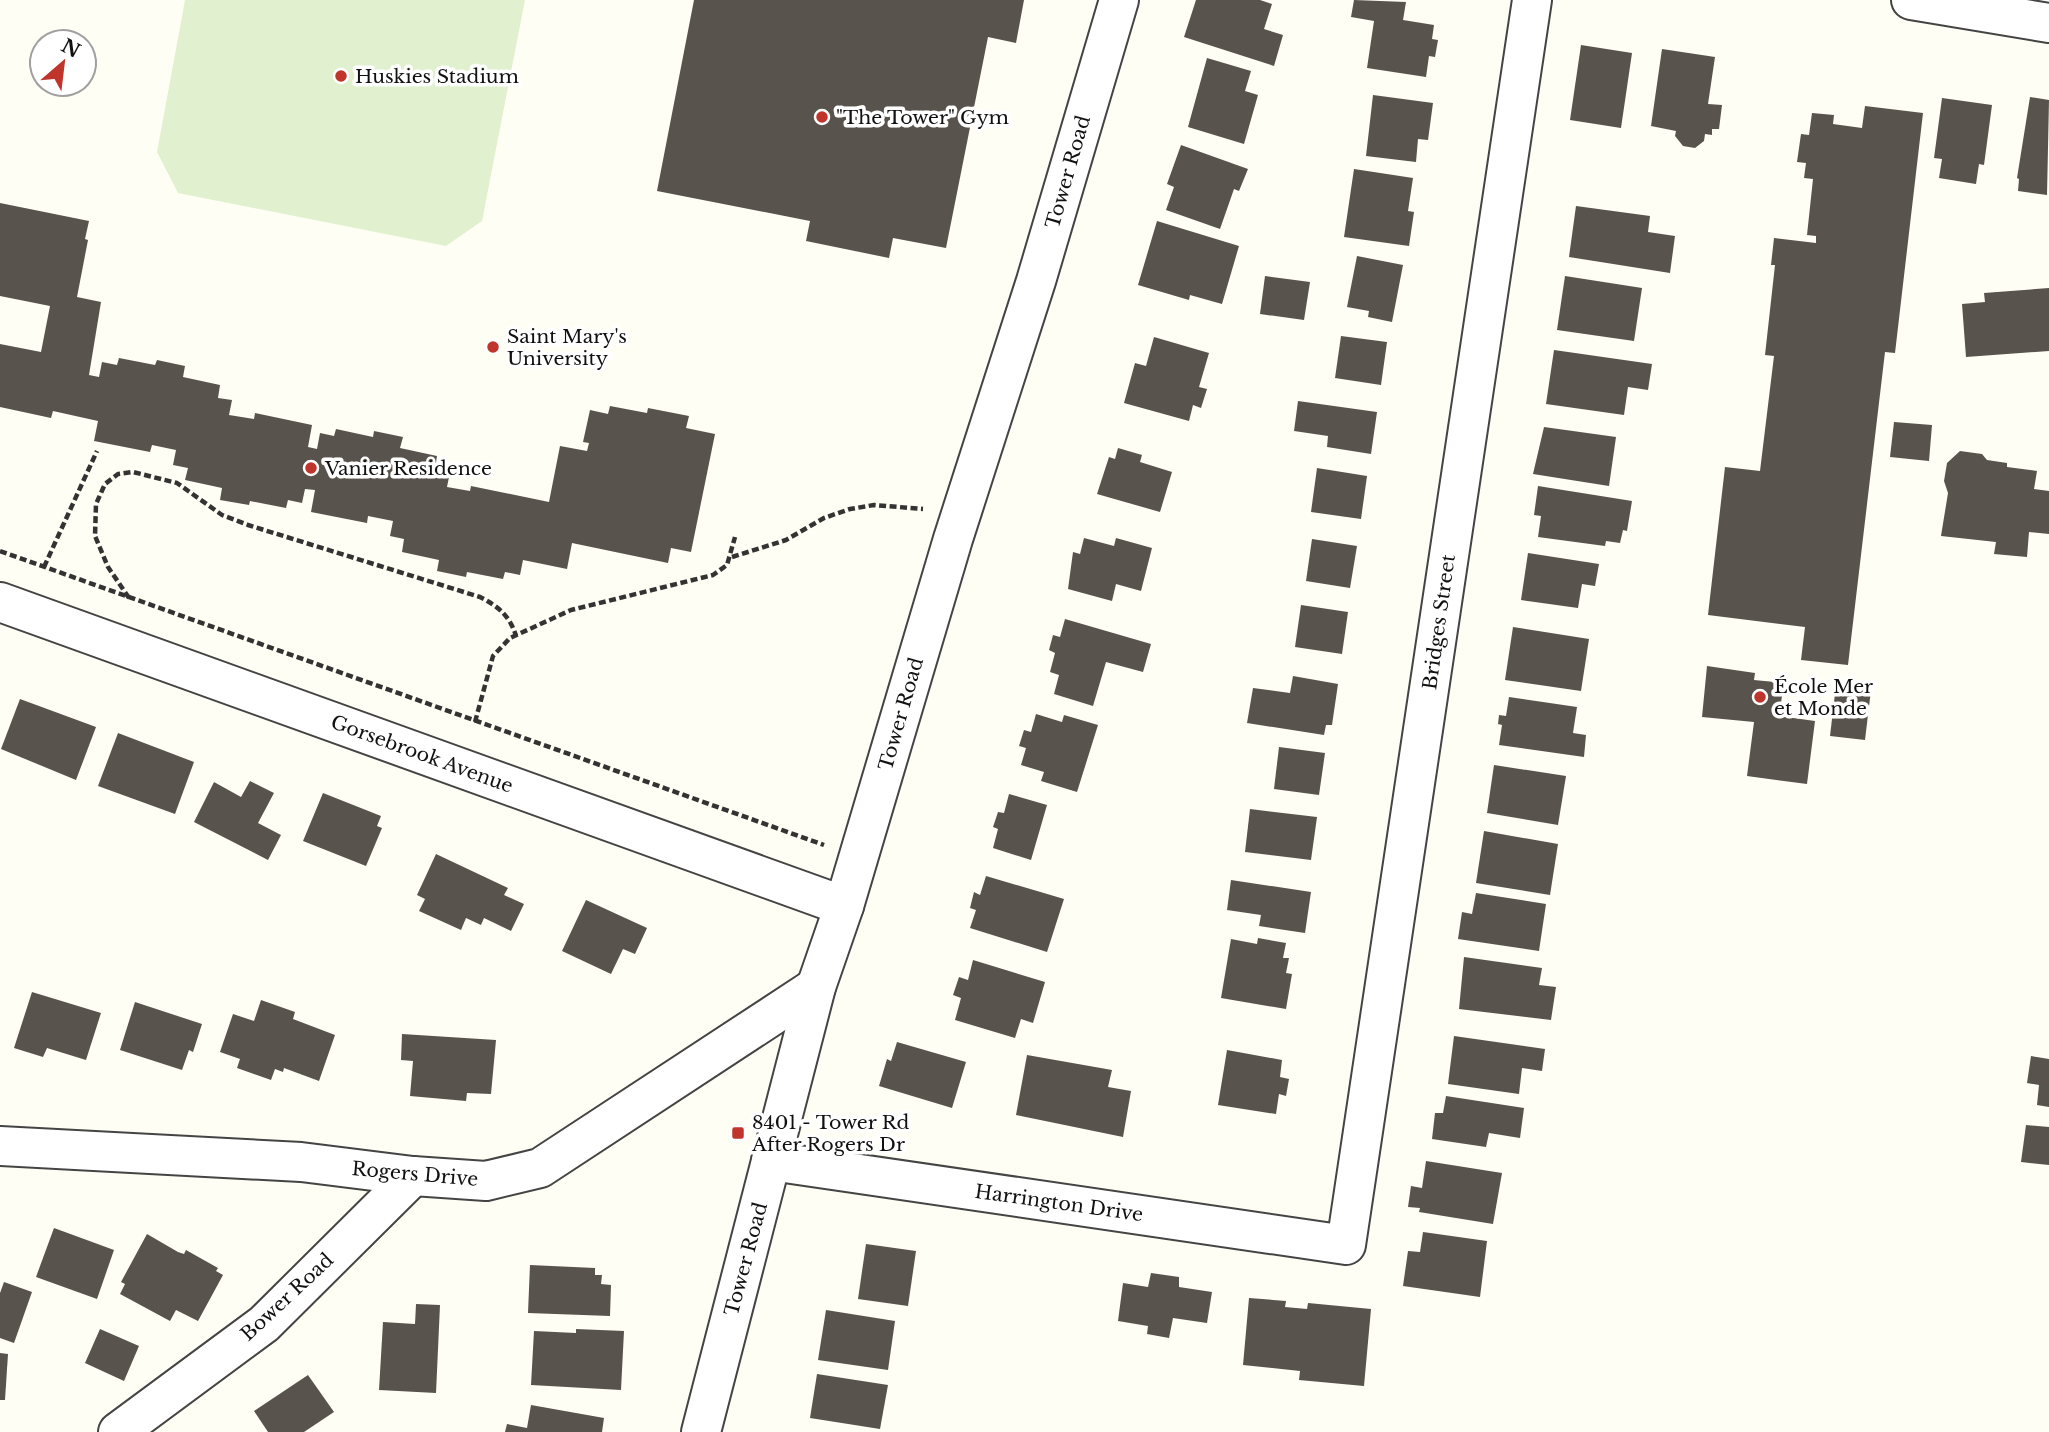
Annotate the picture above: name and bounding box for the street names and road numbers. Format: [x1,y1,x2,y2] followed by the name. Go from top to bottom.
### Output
[1041,113,1095,231] street label: Tower Road
[1418,552,1460,691] street label: Bridges Street
[874,655,928,773] street label: Tower Road
[328,710,516,798] street label: Gorsebrook Avenue
[351,1157,479,1191] street label: Rogers Drive
[973,1180,1145,1226] street label: Harrington Drive
[720,1200,772,1318] street label: Tower Road
[236,1248,338,1346] street label: Bower Road

